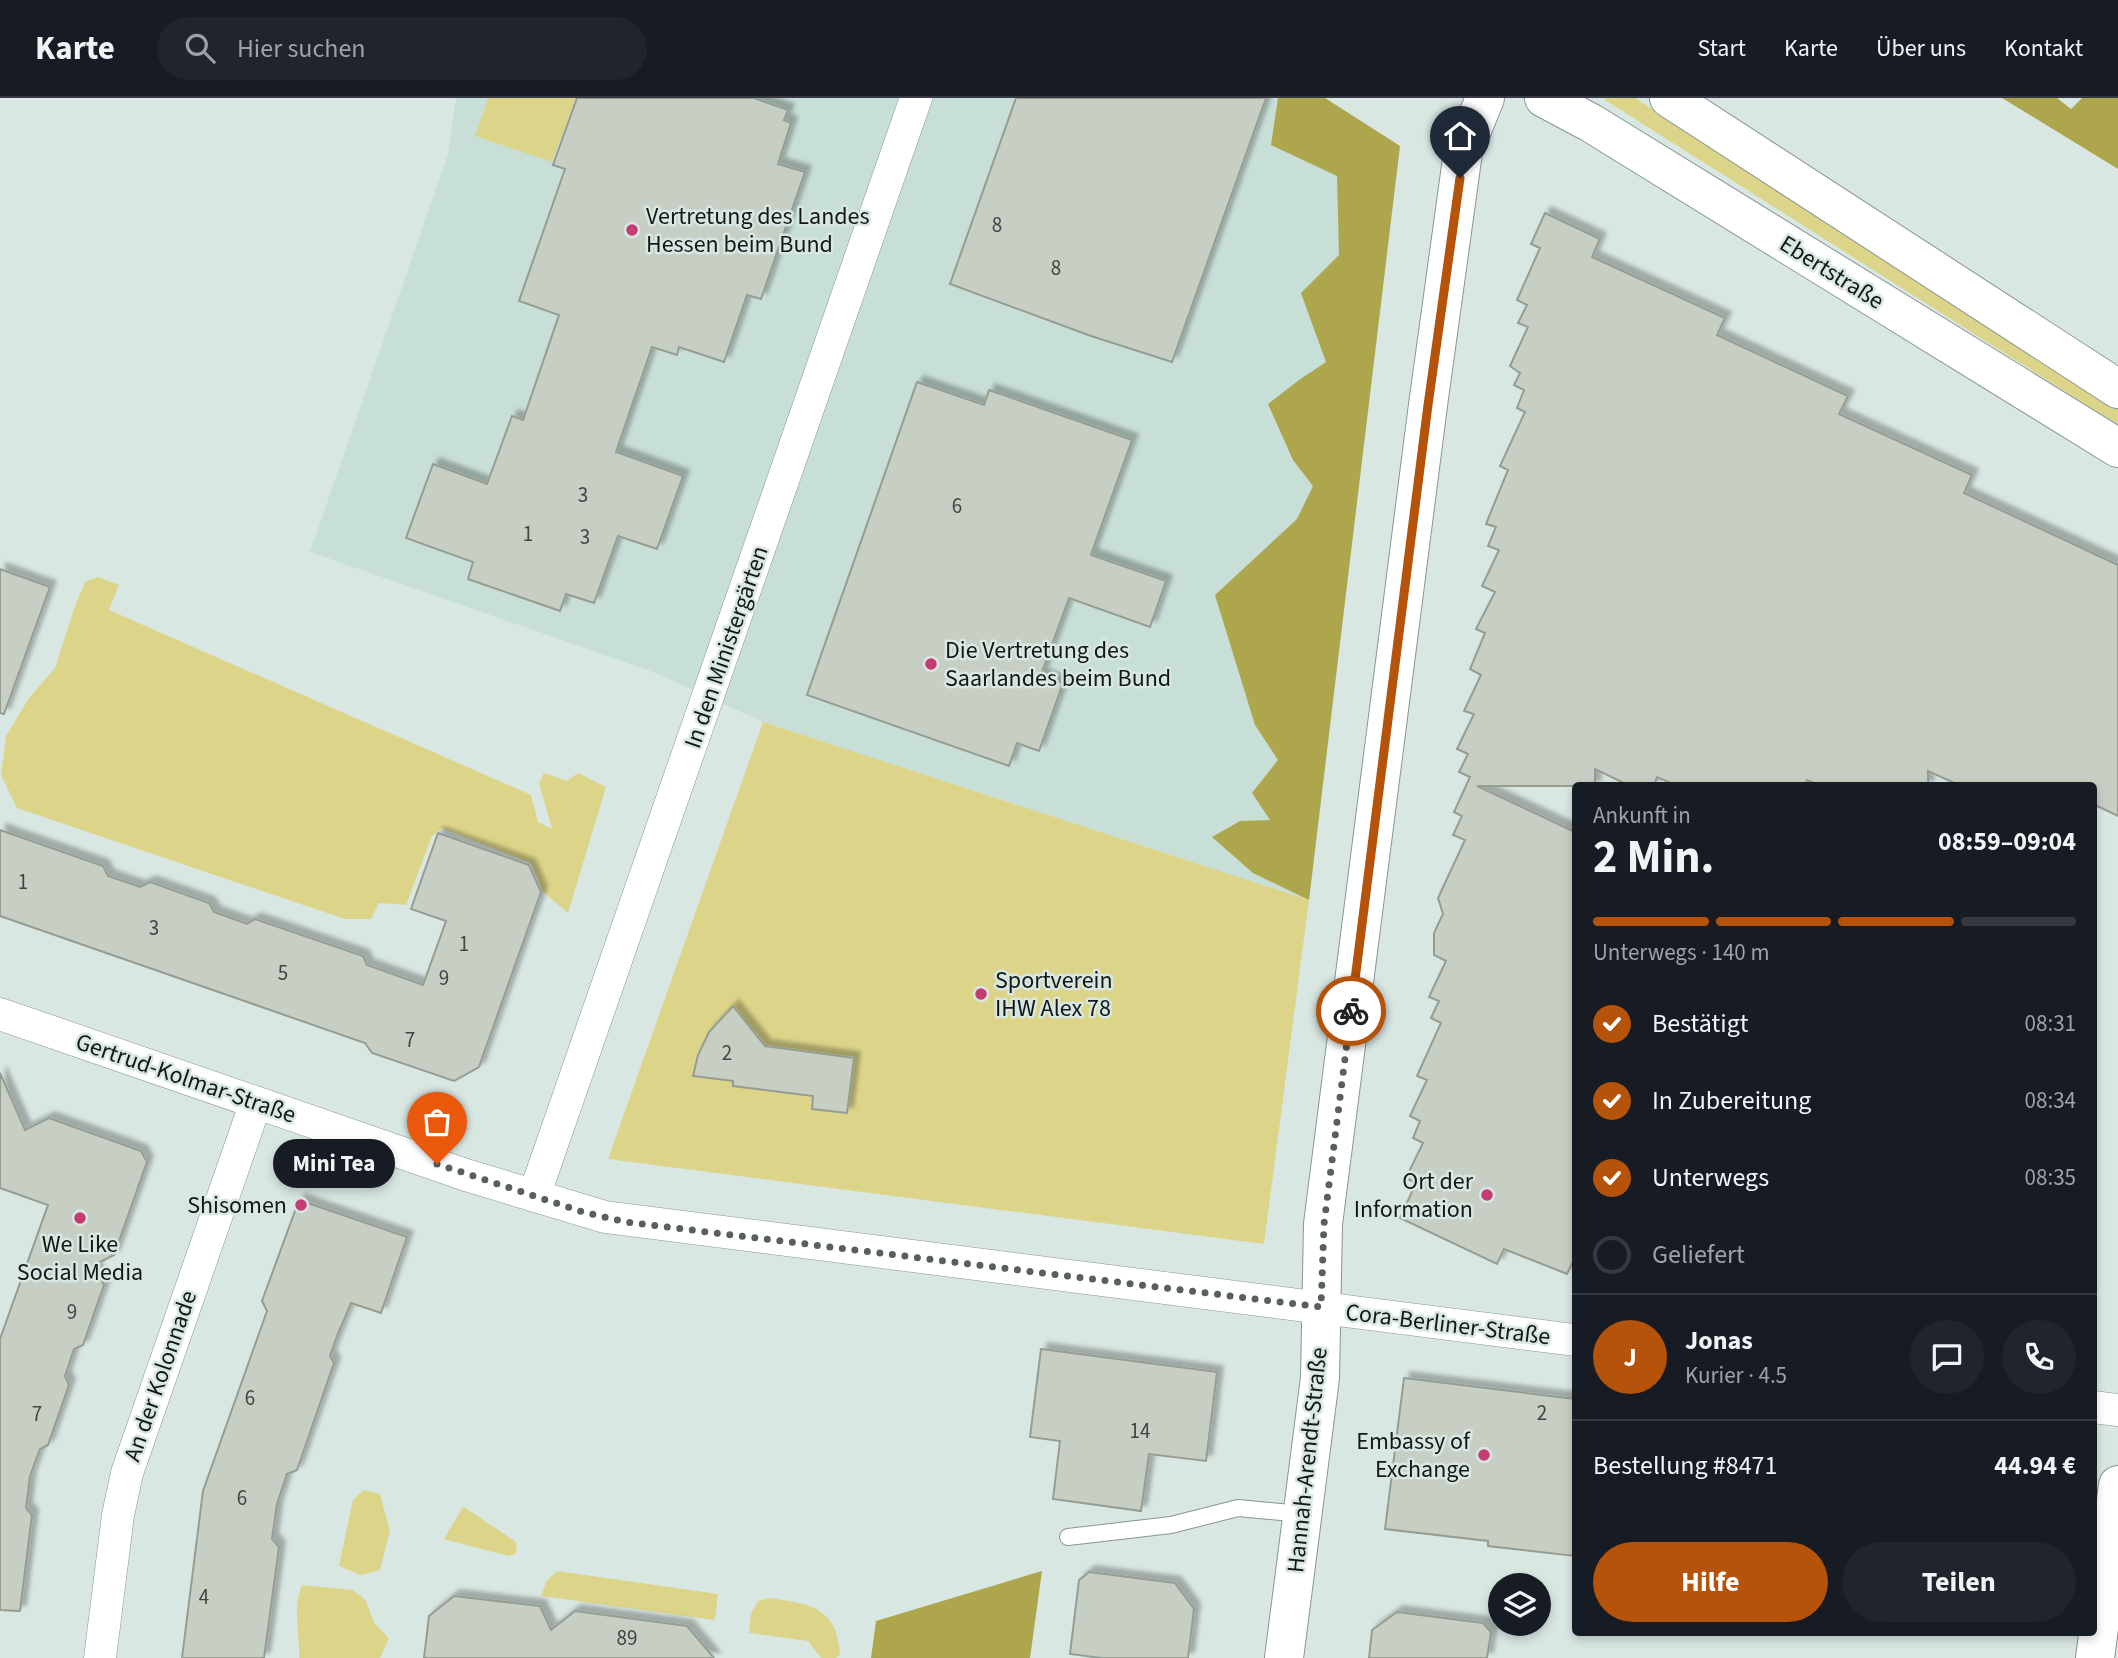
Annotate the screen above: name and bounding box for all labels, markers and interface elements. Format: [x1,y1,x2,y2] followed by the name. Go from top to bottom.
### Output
[157,17,647,80] search box
[35,25,115,72] text: Karte
[181,29,219,67] icon: search
[237,30,366,67] text: Hier suchen
[1698,31,1746,66] text: Start
[1784,31,1838,66] text: Karte
[1876,31,1966,66] text: Über uns
[2004,31,2083,66] text: Kontakt
[1430,106,1490,178] pin
[1441,117,1479,155] icon: home
[646,199,870,262] place label: Vertretung des Landes Hessen beim Bund
[992,210,1002,240] house number: 8
[624,222,640,238] marker: Vertretung des Landes Hessen beim Bund
[1773,227,1891,318] street label: Ebertstraße
[1051,253,1061,283] house number: 8
[578,480,588,510] house number: 3
[952,491,962,521] house number: 6
[523,519,533,549] house number: 1
[580,522,590,552] house number: 3
[675,541,778,753] street label: In den Ministergärten
[945,633,1171,696] place label: Die Vertretung des Saarlandes beim Bund
[923,656,939,672] marker: Die Vertretung des Saarlandes beim Bund
[1593,799,1691,832] text: Ankunft in
[1938,823,2076,860] text: 08:59–09:04
[1593,825,1714,890] text: 2 Min.
[18,867,28,897] house number: 1
[149,913,159,943] house number: 3
[459,929,469,959] house number: 1
[1593,936,1769,969] text: Unterwegs · 140 m
[278,958,288,988] house number: 5
[439,963,449,993] house number: 9
[995,963,1113,1026] place label: Sportverein IHW Alex 78
[1316,976,1386,1046] courier
[973,986,989,1002] marker: Sportverein IHW Alex 78
[1332,992,1370,1030] icon: bike
[1593,1005,1631,1043] icon: check
[1652,1005,1749,1042] text: Bestätigt
[2025,1007,2076,1040] text: 08:31
[71,1024,301,1133] street label: Gertrud-Kolmar-Straße
[405,1025,415,1055] house number: 7
[722,1038,732,1068] house number: 2
[1593,1082,1631,1120] icon: check
[1652,1082,1811,1119] text: In Zubereitung
[2025,1084,2076,1117] text: 08:34
[407,1092,467,1164] pin
[418,1103,456,1141] icon: bag
[272,1140,395,1188] callout: Mini Tea
[293,1147,375,1180] text: Mini Tea
[1593,1159,1631,1197] icon: check
[1652,1159,1769,1196] text: Unterwegs
[2025,1161,2076,1194] text: 08:35
[1354,1164,1474,1227] place label: Ort der Information
[1479,1187,1495,1203] marker: Ort der Information
[187,1188,287,1223] place label: Shisomen
[293,1197,309,1213] marker: Shisomen
[72,1210,88,1226] marker: We Like Social Media
[17,1227,143,1290] place label: We Like Social Media
[1652,1236,1745,1273] text: Geliefert
[115,1286,206,1466] street label: An der Kolonnade
[1343,1295,1552,1354] street label: Cora-Berliner-Straße
[67,1297,77,1327] house number: 9
[1910,1320,1984,1394] button: chat
[2002,1320,2076,1394] button: phone
[1685,1322,1753,1359] text: Jonas
[1623,1339,1637,1376] text: J
[1278,1346,1337,1575] street label: Hannah-Arendt-Straße
[1685,1359,1787,1392] text: Kurier · 4.5
[245,1383,255,1413] house number: 6
[1537,1398,1547,1428] house number: 2
[32,1399,42,1429] house number: 7
[1130,1416,1150,1446] house number: 14
[1356,1424,1471,1487] place label: Embassy of Exchange
[1476,1447,1492,1463] marker: Embassy of Exchange
[1593,1447,1777,1484] text: Bestellung #8471
[1994,1447,2076,1484] text: 44.94 €
[237,1483,247,1513] house number: 6
[1593,1542,1828,1622] button: Hilfe
[1842,1542,2076,1622] button: Teilen
[1488,1573,1551,1636] map controls
[1488,1573,1551,1636] button: layers
[199,1582,209,1612] house number: 4
[617,1623,637,1653] house number: 89

